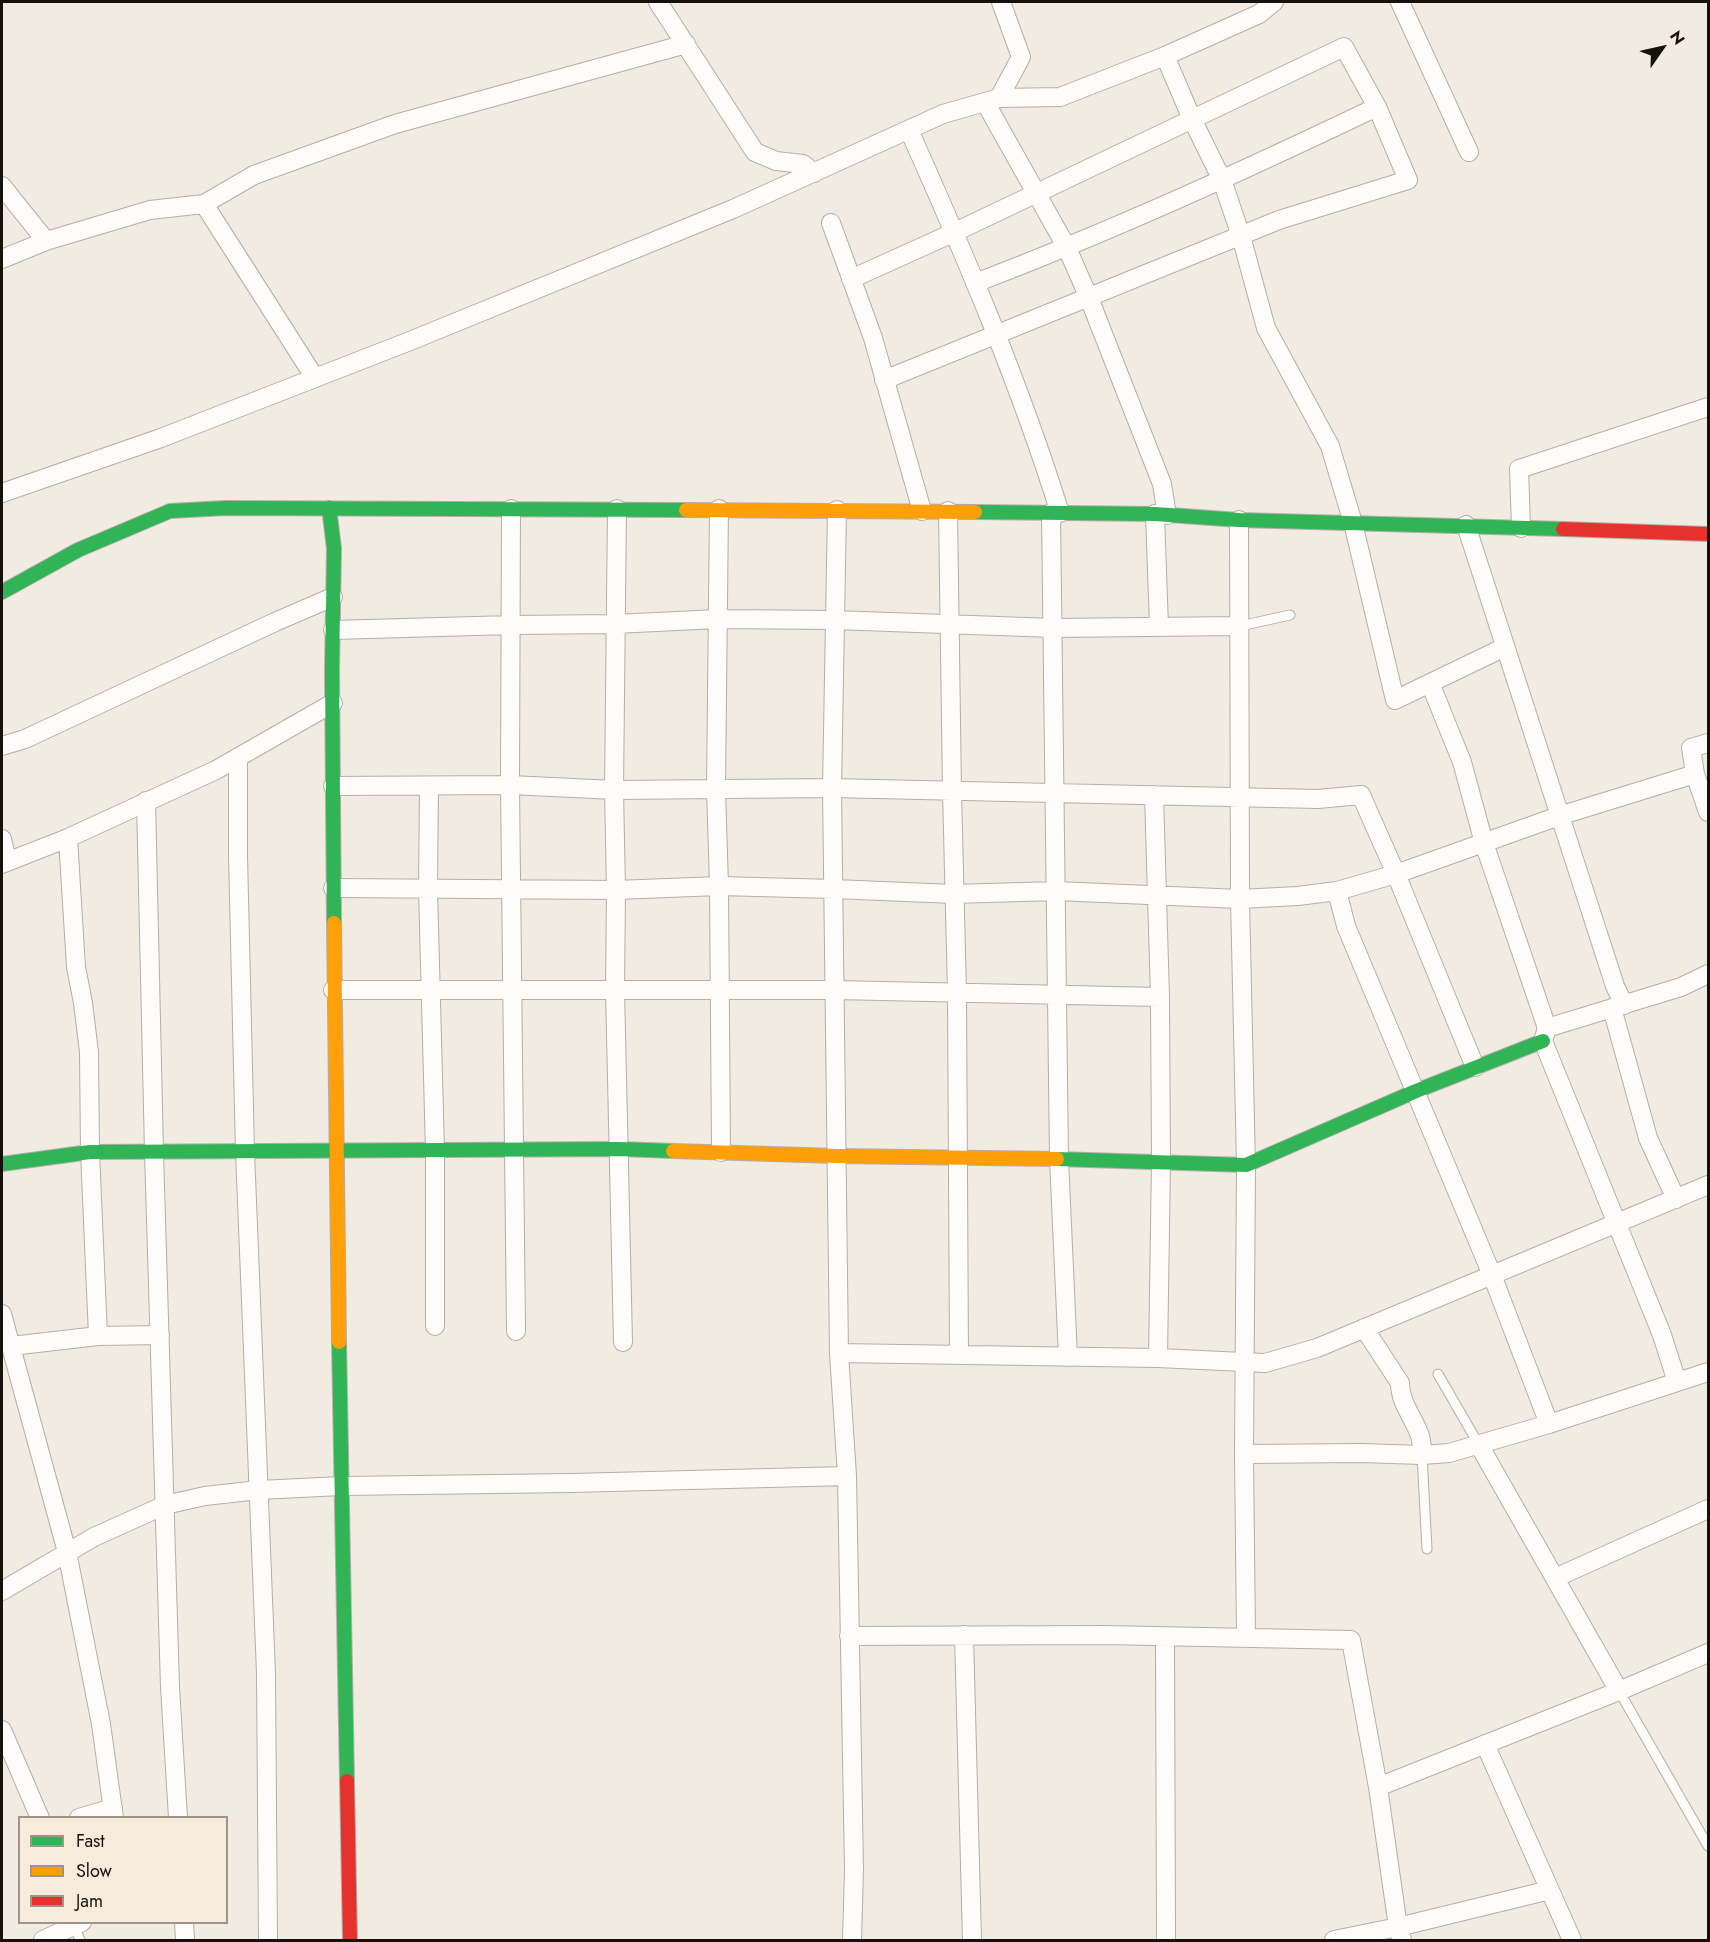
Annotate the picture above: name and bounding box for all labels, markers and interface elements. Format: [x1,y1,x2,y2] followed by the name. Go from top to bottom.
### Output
[1632,18,1692,78] north arrow
[1664,26,1690,49] text: N
[18,1816,228,1924] legend
[76,1828,105,1854] text: Fast
[76,1858,112,1884] text: Slow
[76,1888,103,1914] text: Jam

